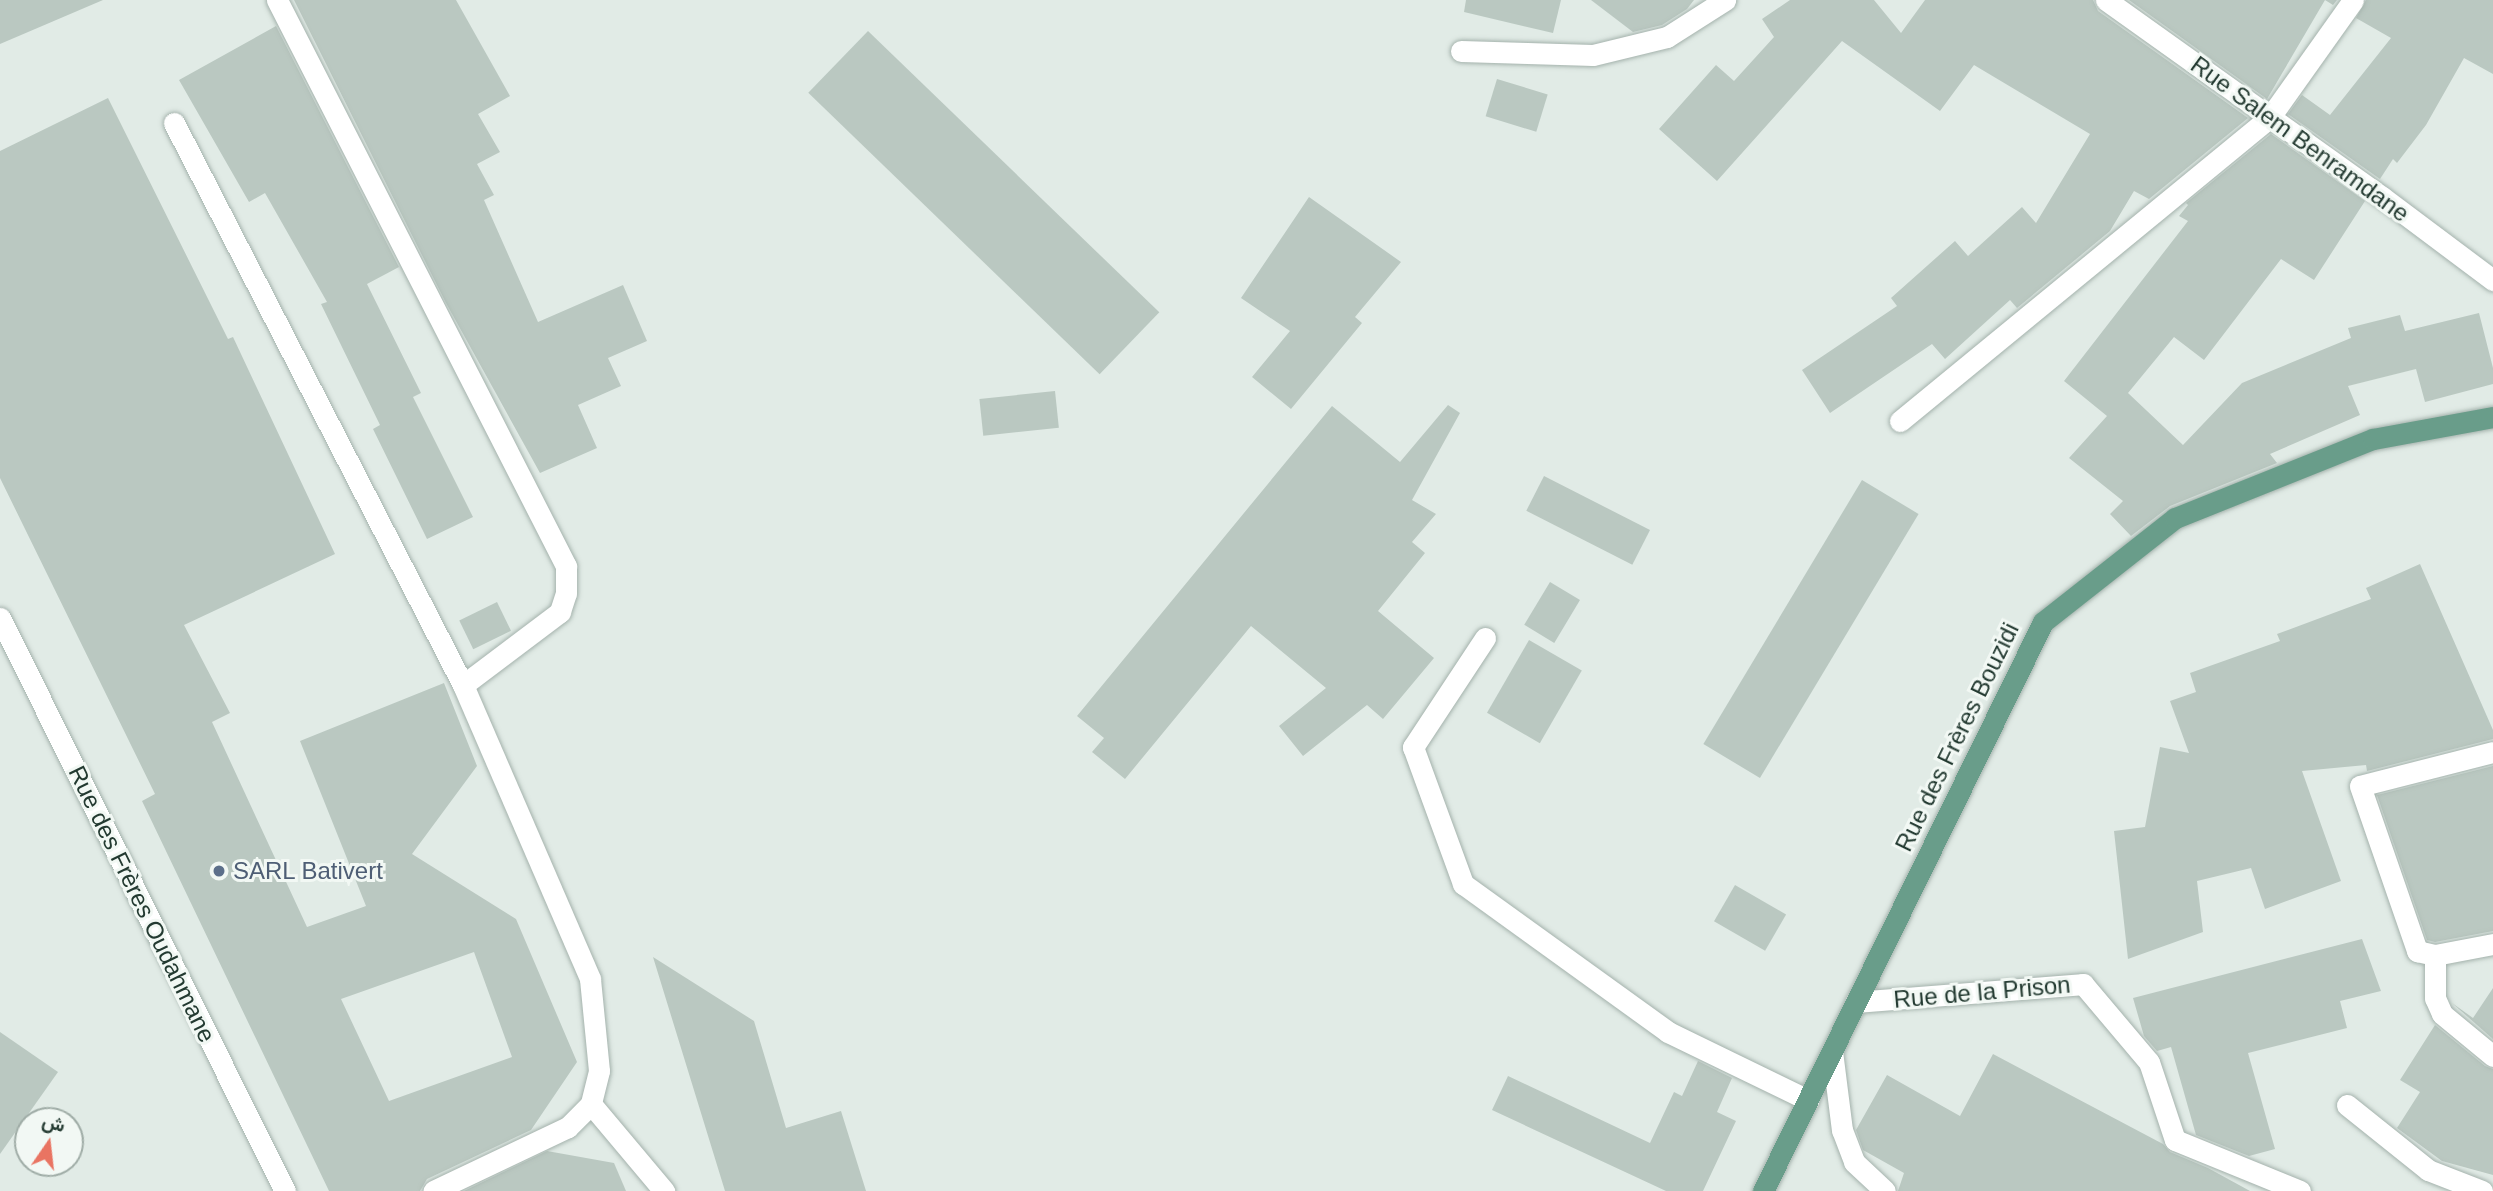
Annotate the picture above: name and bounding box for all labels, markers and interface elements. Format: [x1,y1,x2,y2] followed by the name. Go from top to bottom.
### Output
[2185,50,2415,228] street label: Rue Salem Benramdane
[1889,618,2025,856] street label: Rue des Frères Bouzidi
[62,761,222,1047] street label: Rue des Frères Oudahmane
[233,857,384,885] place label: SARL Bativert
[211,863,227,879] marker: SARL Bativert
[1892,970,2072,1014] street label: Rue de la Prison
[14,1107,84,1177] north arrow
[40,1110,67,1136] text: ش

